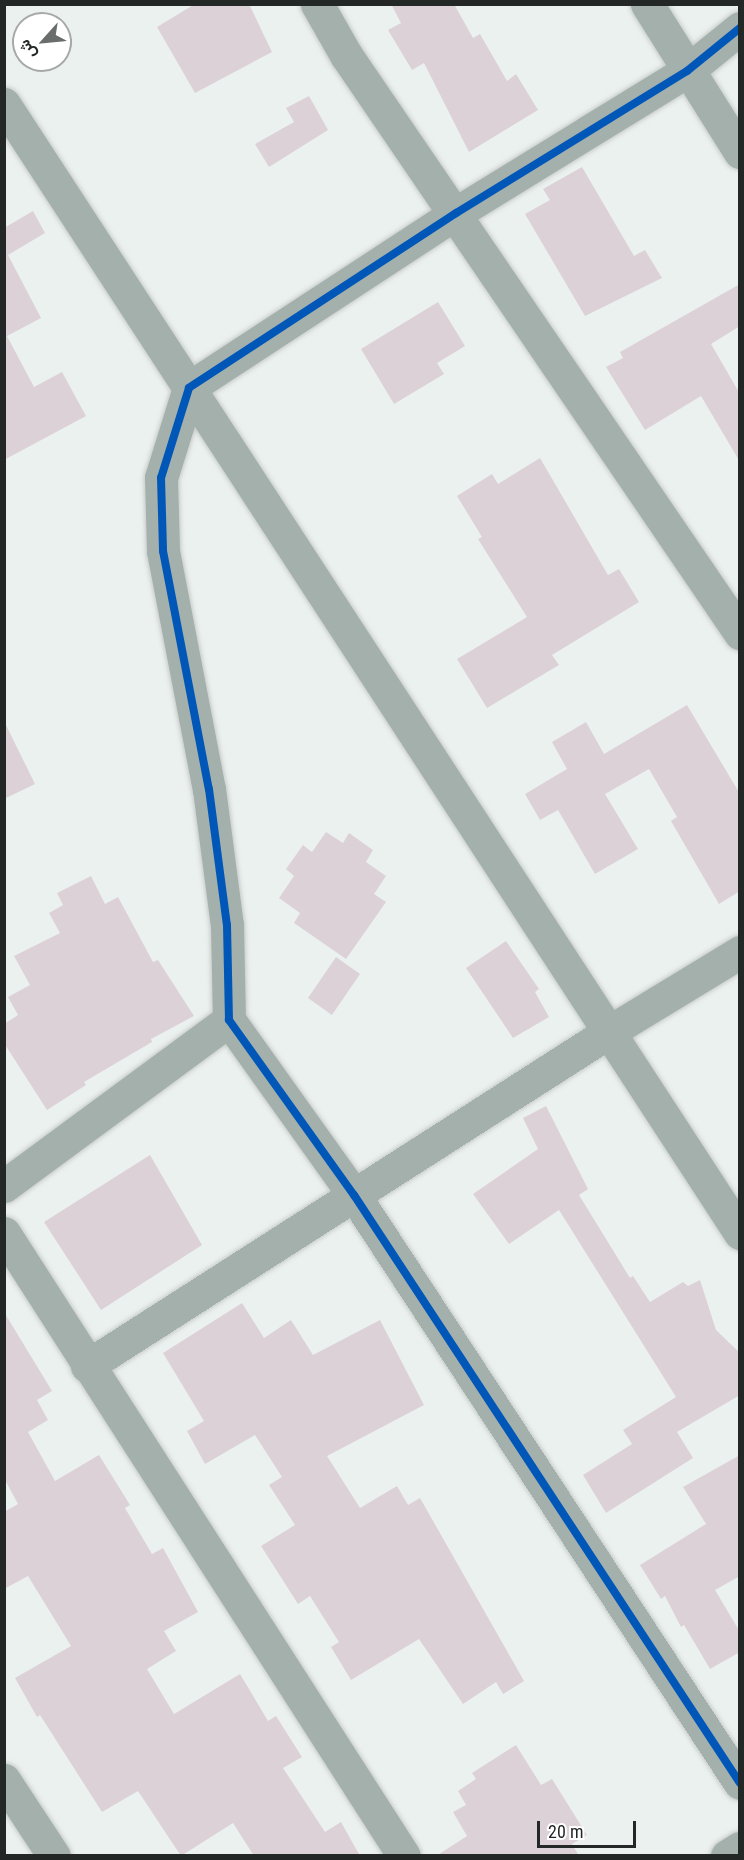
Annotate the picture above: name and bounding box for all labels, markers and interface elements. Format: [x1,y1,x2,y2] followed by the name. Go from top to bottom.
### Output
[12,12,72,72] north arrow
[14,37,40,62] text: ش
[540,1809,639,1847] scale bar
[548,1821,583,1842] text: 20 m

